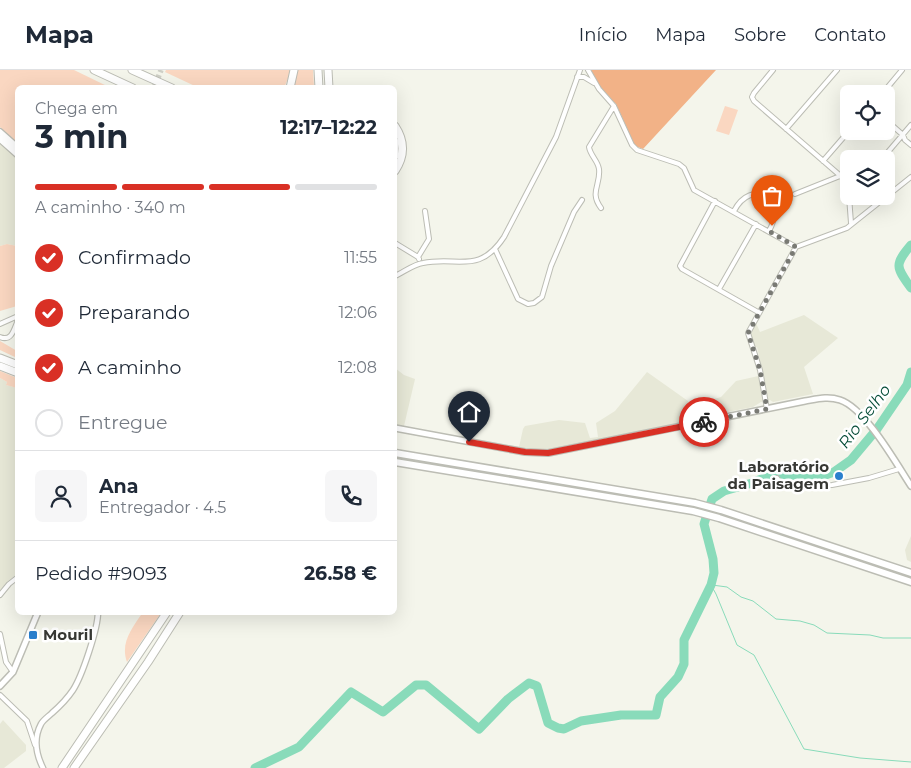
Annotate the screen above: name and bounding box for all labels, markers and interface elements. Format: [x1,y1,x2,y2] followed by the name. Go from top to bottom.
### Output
[25,20,94,49] text: Mapa
[579,24,627,46] text: Início
[655,24,706,46] text: Mapa
[734,24,786,46] text: Sobre
[814,24,886,46] text: Contato
[840,85,895,205] map controls
[840,85,895,140] button: locate
[35,99,118,118] text: Chega em
[280,116,377,139] text: 12:17–12:22
[35,117,128,156] text: 3 min
[840,150,895,205] button: layers
[751,175,793,226] pin
[758,182,786,210] icon: bag
[35,198,186,217] text: A caminho · 340 m
[35,244,63,272] icon: check
[78,246,191,269] text: Confirmado
[344,248,377,267] text: 11:55
[35,299,63,327] icon: check
[78,301,190,324] text: Preparando
[338,303,377,322] text: 12:06
[35,354,63,382] icon: check
[78,356,181,379] text: A caminho
[338,358,377,377] text: 12:08
[834,381,894,452] water label: Rio Selho
[448,391,490,442] pin
[679,397,729,447] courier
[455,398,483,426] icon: home
[690,408,718,436] icon: bike
[78,411,167,434] text: Entregue
[728,457,829,493] place label: Laboratório da Paisagem
[35,470,87,522] button: person
[325,470,377,522] button: phone
[833,470,845,482] marker: Laboratório da Paisagem
[99,475,138,498] text: Ana
[99,498,226,517] text: Entregador · 4.5
[35,562,167,585] text: Pedido #9093
[304,562,377,585] text: 26.58 €
[43,625,93,644] place label: Mouril
[27,629,39,641] marker: Mouril

